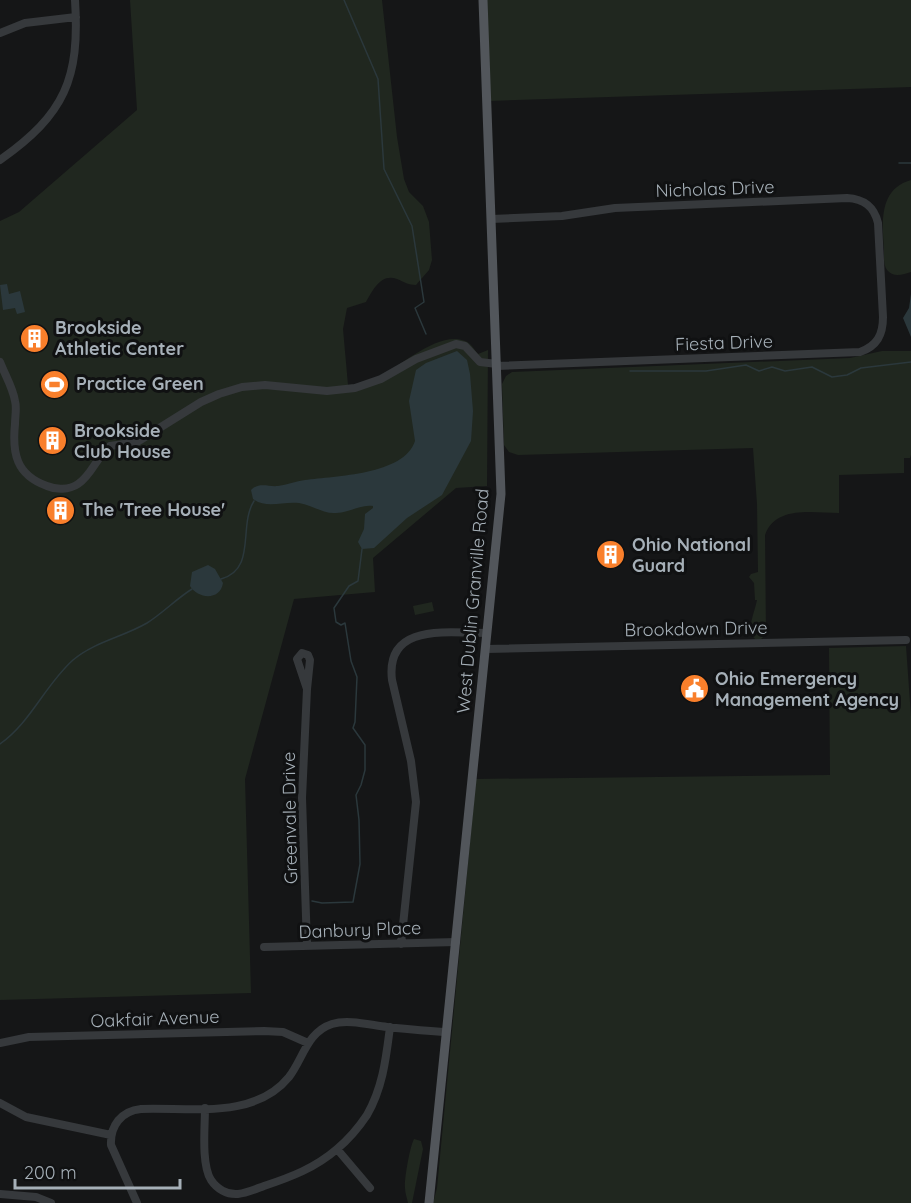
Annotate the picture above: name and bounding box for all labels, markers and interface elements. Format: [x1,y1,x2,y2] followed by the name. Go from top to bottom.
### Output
[655,175,775,202] street label: Nicholas Drive
[55,316,184,360] place label: Brookside Athletic Center
[18,322,50,354] building icon: Brookside Athletic Center
[675,329,773,356] street label: Fiesta Drive
[39,368,71,400] sports icon: Practice Green
[76,372,204,395] place label: Practice Green
[74,419,171,463] place label: Brookside Club House
[37,425,69,457] building icon: Brookside Club House
[451,487,494,714] street label: West Dublin Granville Road
[45,494,77,526] building icon: The 'Tree House'
[82,498,225,521] place label: The 'Tree House'
[632,533,751,577] place label: Ohio National Guard
[595,539,627,571] building icon: Ohio National Guard
[624,616,768,641] street label: Brookdown Drive
[715,667,899,711] place label: Ohio Emergency Management Agency
[678,673,710,705] public building icon: Ohio Emergency Management Agency
[277,752,302,884] street label: Greenvale Drive
[298,916,422,943] street label: Danbury Place
[90,1005,220,1032] street label: Oakfair Avenue
[15,1152,180,1190] scale bar
[24,1161,77,1184] text: 200 m

